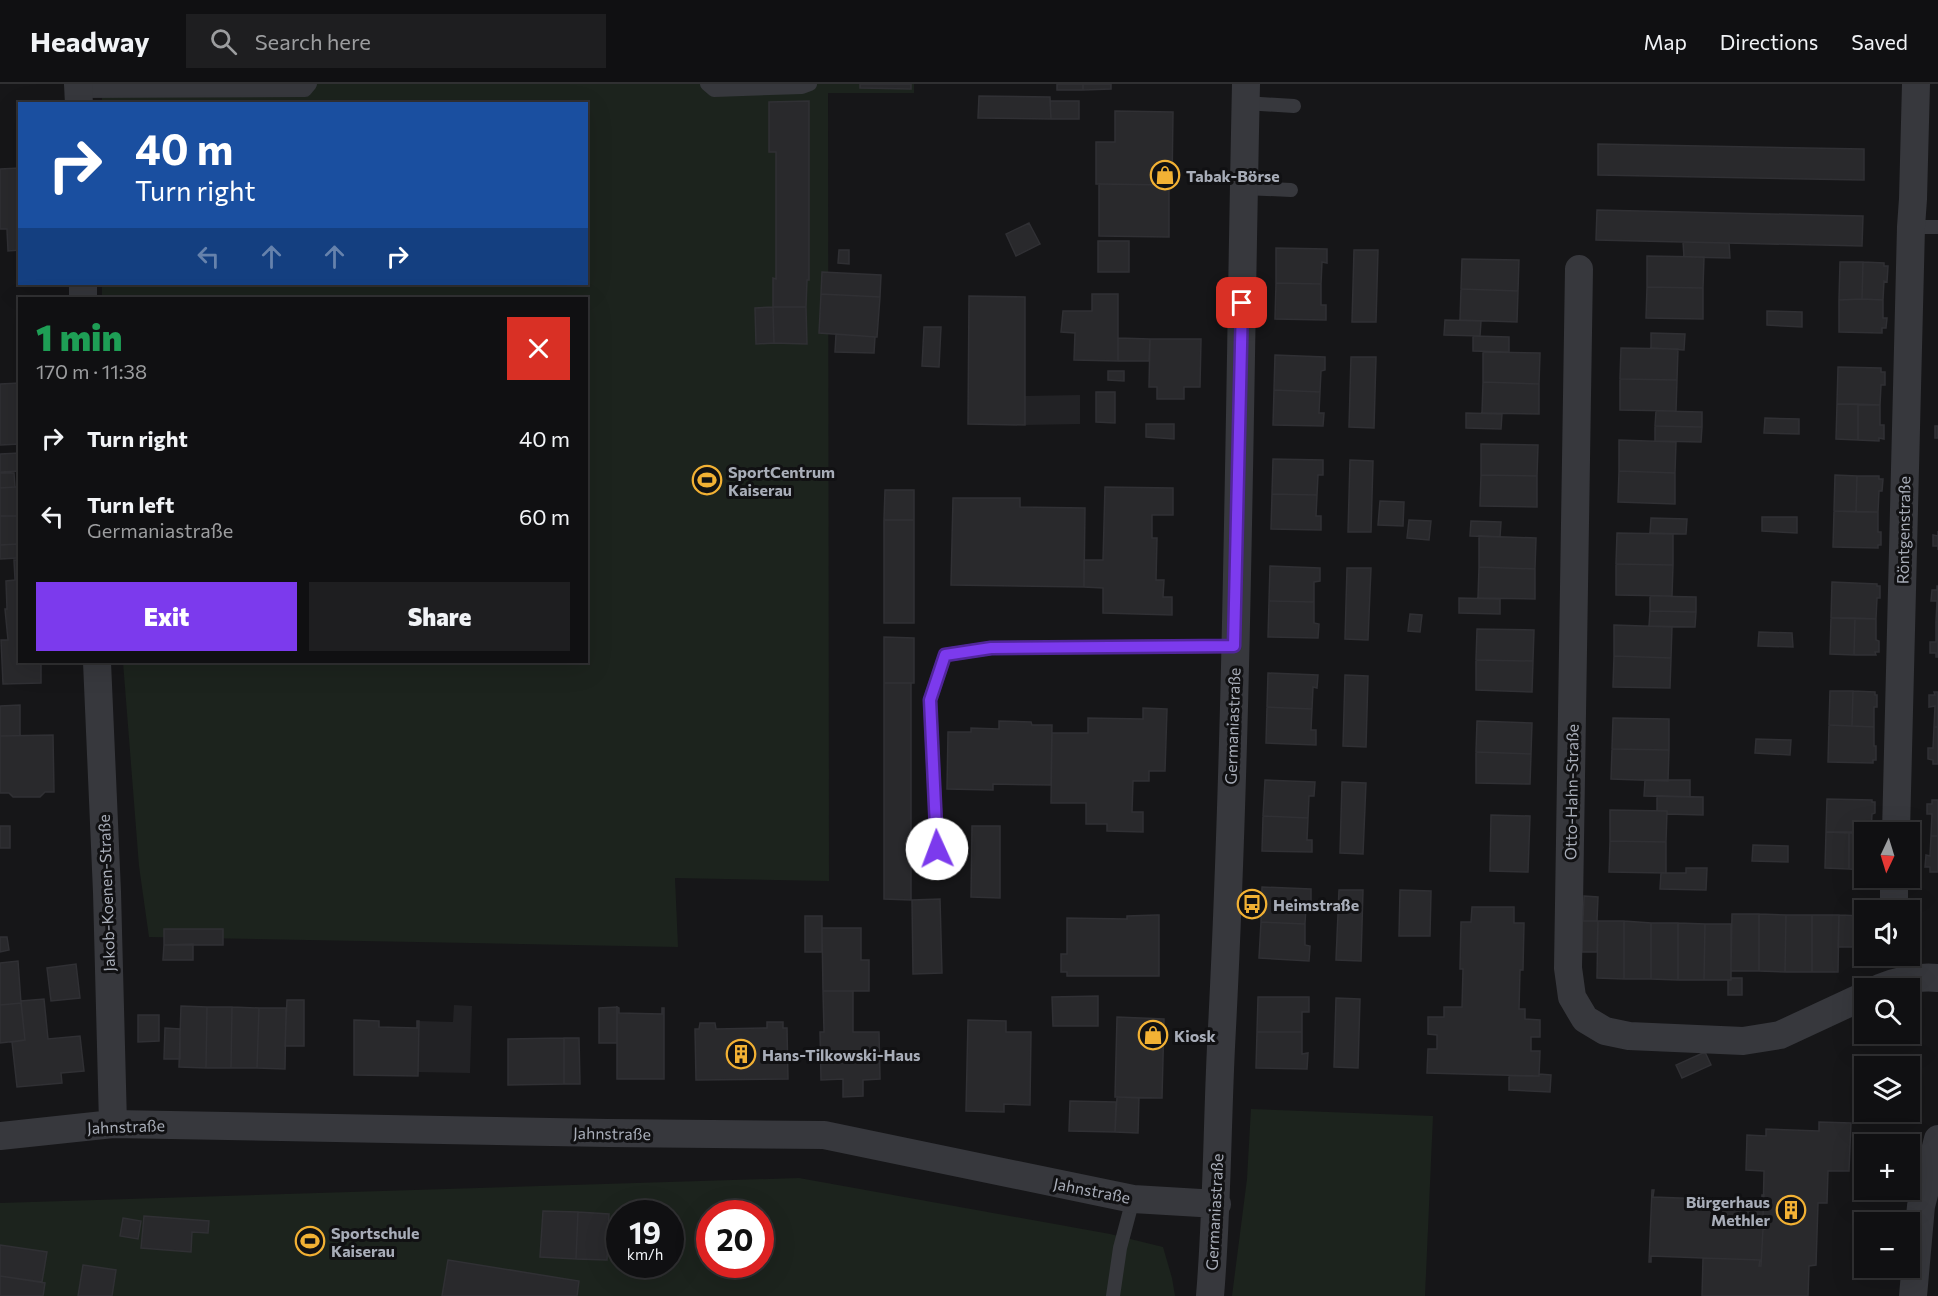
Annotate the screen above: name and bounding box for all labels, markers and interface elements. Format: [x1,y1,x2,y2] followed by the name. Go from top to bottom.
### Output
[186,14,606,68] search box
[30,24,150,58] text: Headway
[207,25,240,58] icon: search
[255,28,371,55] text: Search here
[1644,29,1687,54] text: Map
[1720,29,1818,54] text: Directions
[1851,29,1908,54] text: Saved
[135,122,233,174] text: 40 m
[36,126,114,204] icon: right
[1149,159,1181,191] shop icon: Tabak-Börse
[1186,166,1280,185] place label: Tabak-Börse
[135,174,255,207] text: Turn right
[192,240,225,273] icon: left
[255,240,288,273] icon: ahead
[318,240,351,273] icon: ahead
[381,240,414,273] icon: right
[1216,277,1267,328] pin
[1225,286,1258,319] icon: arrive
[36,314,122,358] text: 1 min
[507,317,570,380] button: close
[36,359,147,383] text: 170 m · 11:38
[36,422,69,455] icon: right
[87,425,188,452] text: Turn right
[519,425,570,452] text: 40 m
[728,462,835,499] place label: SportCentrum Kaiserau
[691,464,723,496] sports icon: SportCentrum Kaiserau
[1893,476,1913,584] street label: Röntgenstraße
[87,491,174,518] text: Turn left
[36,500,69,533] icon: left
[519,503,570,530] text: 60 m
[87,518,233,542] text: Germaniastraße
[36,582,297,651] button: Exit
[309,582,570,651] button: Share
[1220,667,1244,785] street label: Germaniastraße
[1560,724,1582,860] street label: Otto-Hahn-Straße
[94,814,118,972] street label: Jakob-Koenen-Straße
[905,817,969,881] position arrow
[1854,822,1920,888] north arrow
[1854,822,1920,1278] map controls
[1236,888,1268,920] bus stop icon: Heimstraße
[1273,895,1359,914] place label: Heimstraße
[1854,900,1920,966] button: sound
[1854,978,1920,1044] button: search
[1137,1019,1169,1051] shop icon: Kiosk
[1174,1026,1216,1045] place label: Kiosk
[725,1038,757,1070] building icon: Hans-Tilkowski-Haus
[762,1045,921,1064] place label: Hans-Tilkowski-Haus
[1854,1056,1920,1122] button: layers
[87,1115,165,1137] street label: Jahnstraße
[573,1123,651,1143] street label: Jahnstraße
[1854,1134,1920,1200] button: +
[1201,1153,1227,1271] street label: Germaniastraße
[1052,1173,1132,1207] street label: Jahnstraße
[1686,1192,1770,1229] place label: Bürgerhaus Methler
[1775,1194,1807,1226] building icon: Bürgerhaus Methler
[696,1200,774,1278] speed limit sign: 20
[1854,1212,1920,1278] button: −
[629,1213,661,1250] text: 19
[331,1223,419,1260] place label: Sportschule Kaiserau
[294,1225,326,1257] sports icon: Sportschule Kaiserau
[627,1245,663,1263] text: km/h

